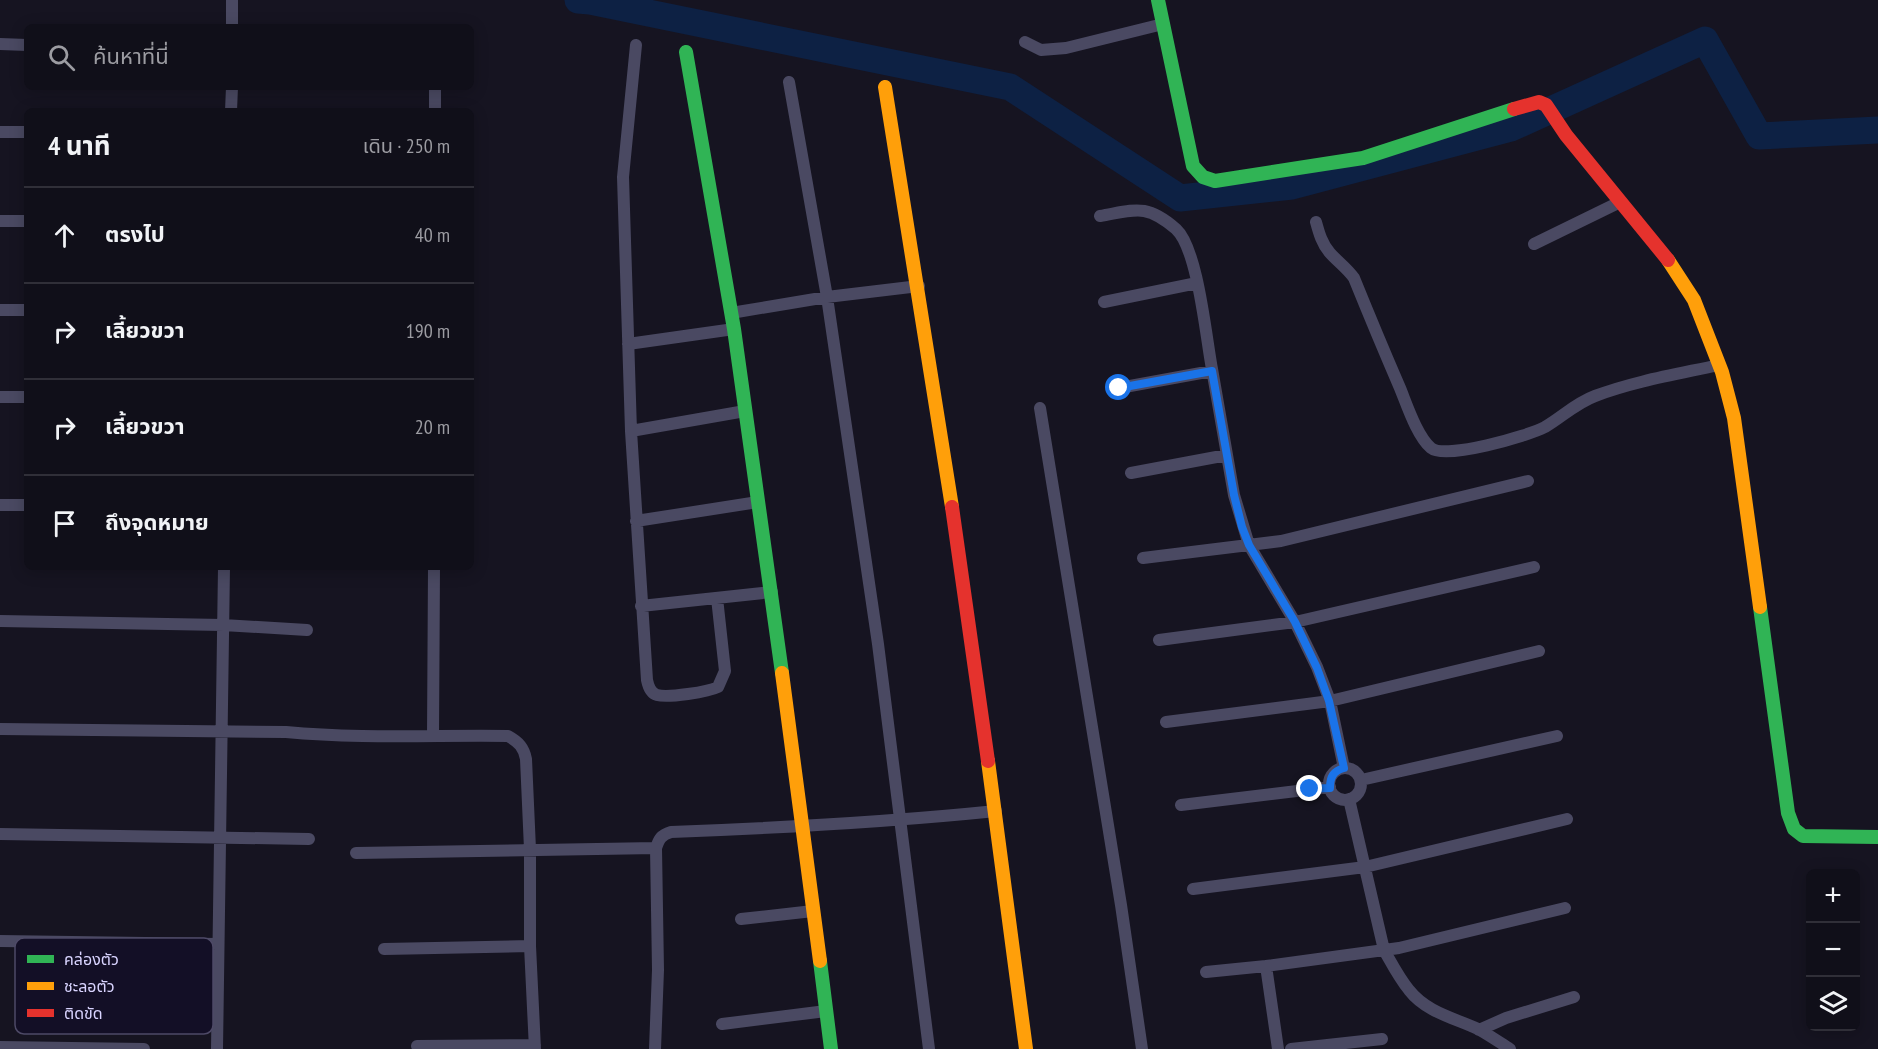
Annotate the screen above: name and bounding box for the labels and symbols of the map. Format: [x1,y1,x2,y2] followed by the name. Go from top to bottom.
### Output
[1105,374,1131,400] route start
[1296,775,1322,801] route end
[15,938,213,1034] legend
[64,949,119,969] text: คล่องตัว
[64,976,115,996] text: ชะลอตัว
[64,1003,103,1023] text: ติดขัด

